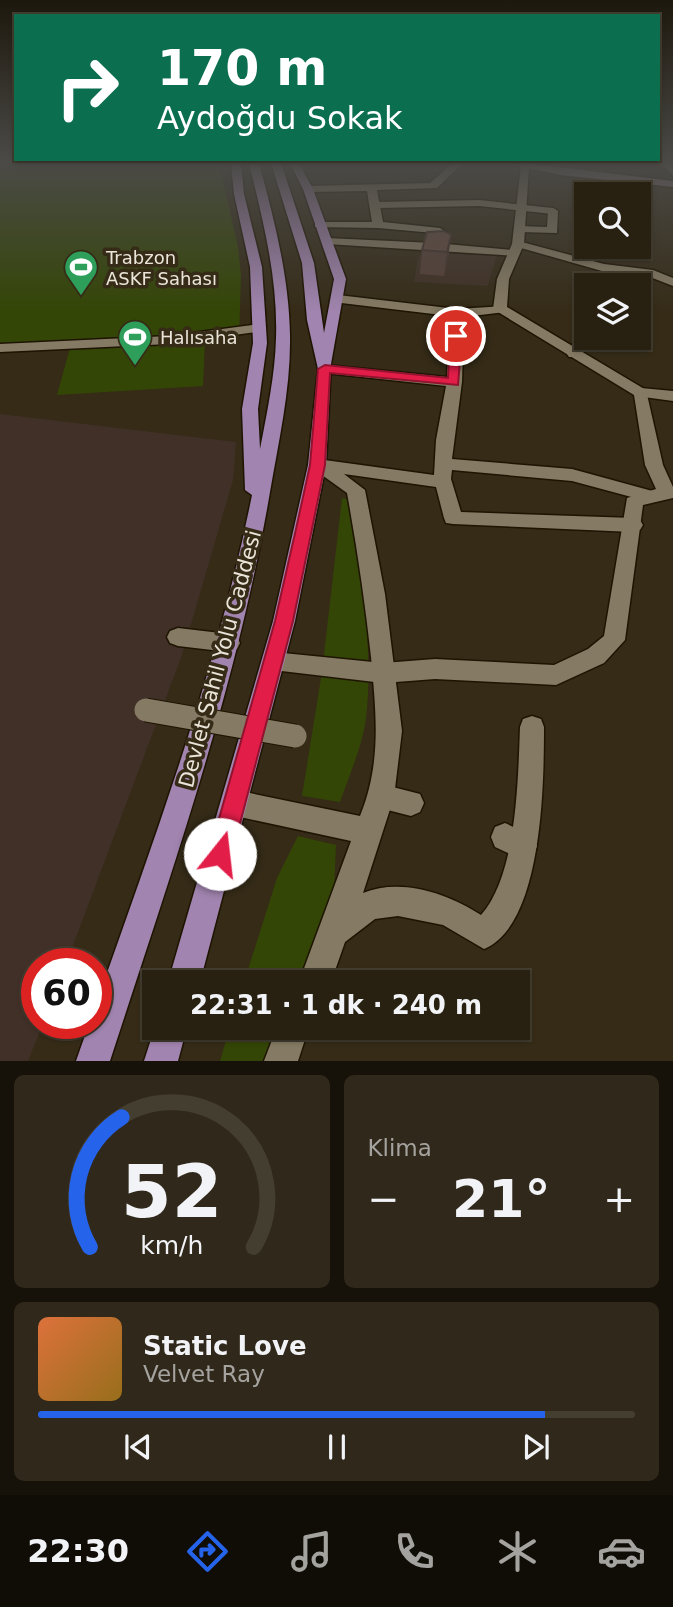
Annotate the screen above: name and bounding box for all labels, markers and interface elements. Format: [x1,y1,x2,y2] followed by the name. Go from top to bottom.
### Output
[157,40,327,97] text: 170 m
[42,42,133,133] icon: right
[157,99,403,137] text: Aydoğdu Sokak
[574,182,651,350] map controls
[574,182,651,259] button: search
[105,247,217,289] place label: Trabzon ASKF Sahası
[62,248,100,297] sports icon: Trabzon ASKF Sahası
[574,273,651,350] button: layers
[426,306,486,366] pin
[437,317,475,355] icon: arrive
[116,318,154,367] sports icon: Halısaha
[160,327,237,348] place label: Halısaha
[174,528,266,790] street label: Devlet Sahil Yolu Caddesi
[183,817,257,891] position arrow
[21,948,112,1039] speed limit sign: 60
[190,990,482,1020] text: 22:31 · 1 dk · 240 m
[368,1135,432,1161] text: Klima
[121,1150,222,1235] text: 52
[452,1169,550,1229] text: 21°
[368,1177,399,1221] text: −
[603,1177,635,1221] text: +
[140,1231,203,1260] text: km/h
[143,1331,307,1361] text: Static Love
[143,1361,265,1387] text: Velvet Ray
[119,1428,157,1466] icon: previous
[318,1428,356,1466] icon: pause
[517,1428,555,1466] icon: next
[183,1527,232,1576] icon: directions
[287,1527,336,1576] icon: music
[390,1527,439,1576] icon: phone
[493,1527,542,1576] icon: climate
[597,1527,646,1576] icon: car
[27,1532,129,1570] text: 22:30

